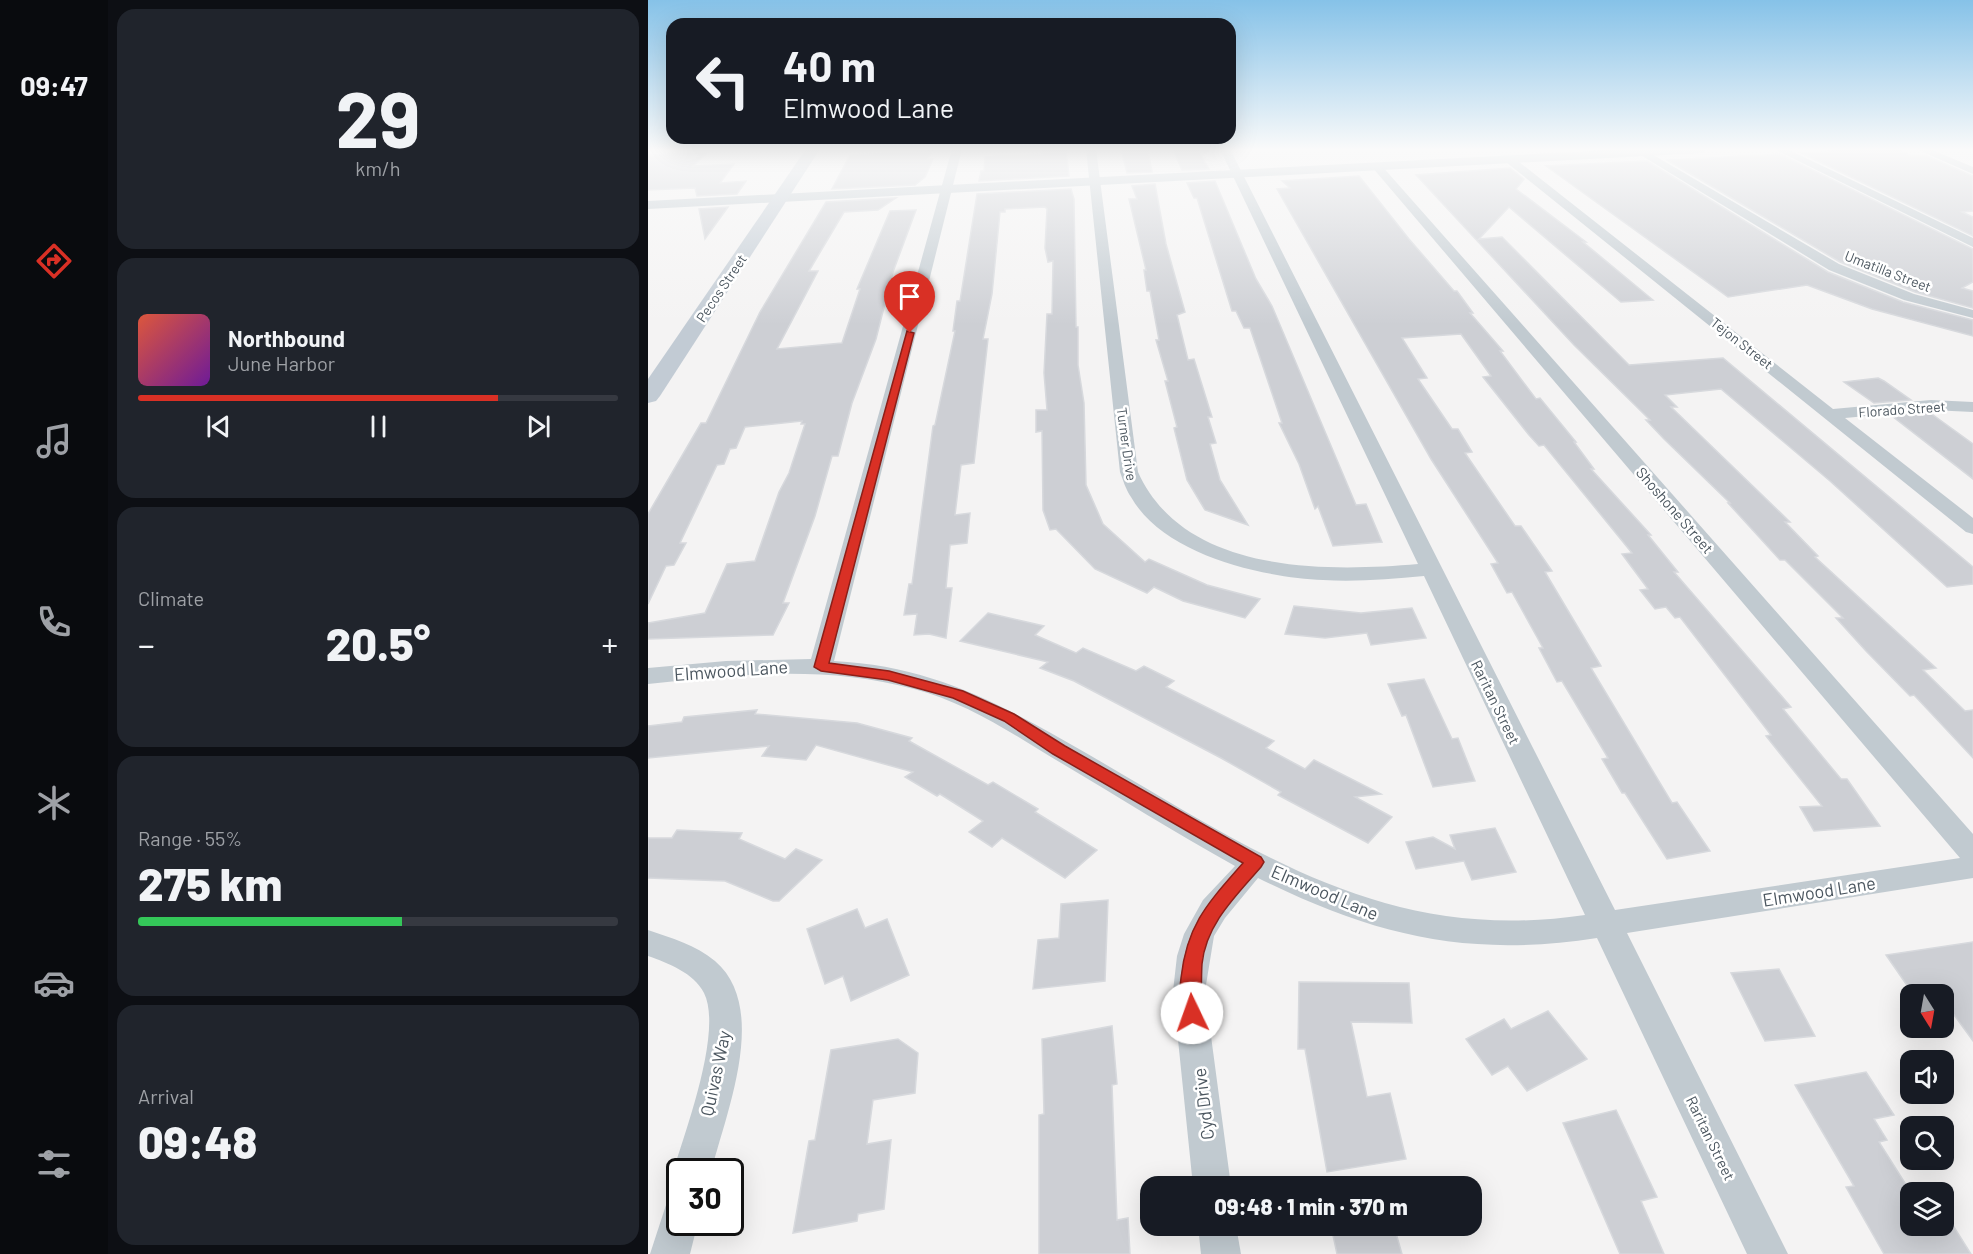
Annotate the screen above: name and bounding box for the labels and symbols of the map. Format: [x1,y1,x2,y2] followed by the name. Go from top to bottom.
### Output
[1842,247,1934,295] street label: Umatilla Street
[692,251,750,325] street label: Pecos Street
[884,271,935,333] pin
[1708,313,1776,373] street label: Tejon Street
[1858,397,1946,421] street label: Florado Street
[1113,406,1141,482] street label: Turner Drive
[1633,463,1717,557] street label: Shoshone Street
[673,655,789,685] street label: Elmwood Lane
[1468,657,1524,747] street label: Raritan Street
[1268,860,1382,924] street label: Elmwood Lane
[1761,871,1877,911] street label: Elmwood Lane
[1160,981,1224,1045] position arrow
[1900,984,1954,1038] north arrow
[695,1028,735,1118] street label: Quivas Way
[1188,1067,1218,1141] street label: Cyd Drive
[1683,1093,1739,1183] street label: Raritan Street
[666,1158,744,1236] speed limit sign: 30

